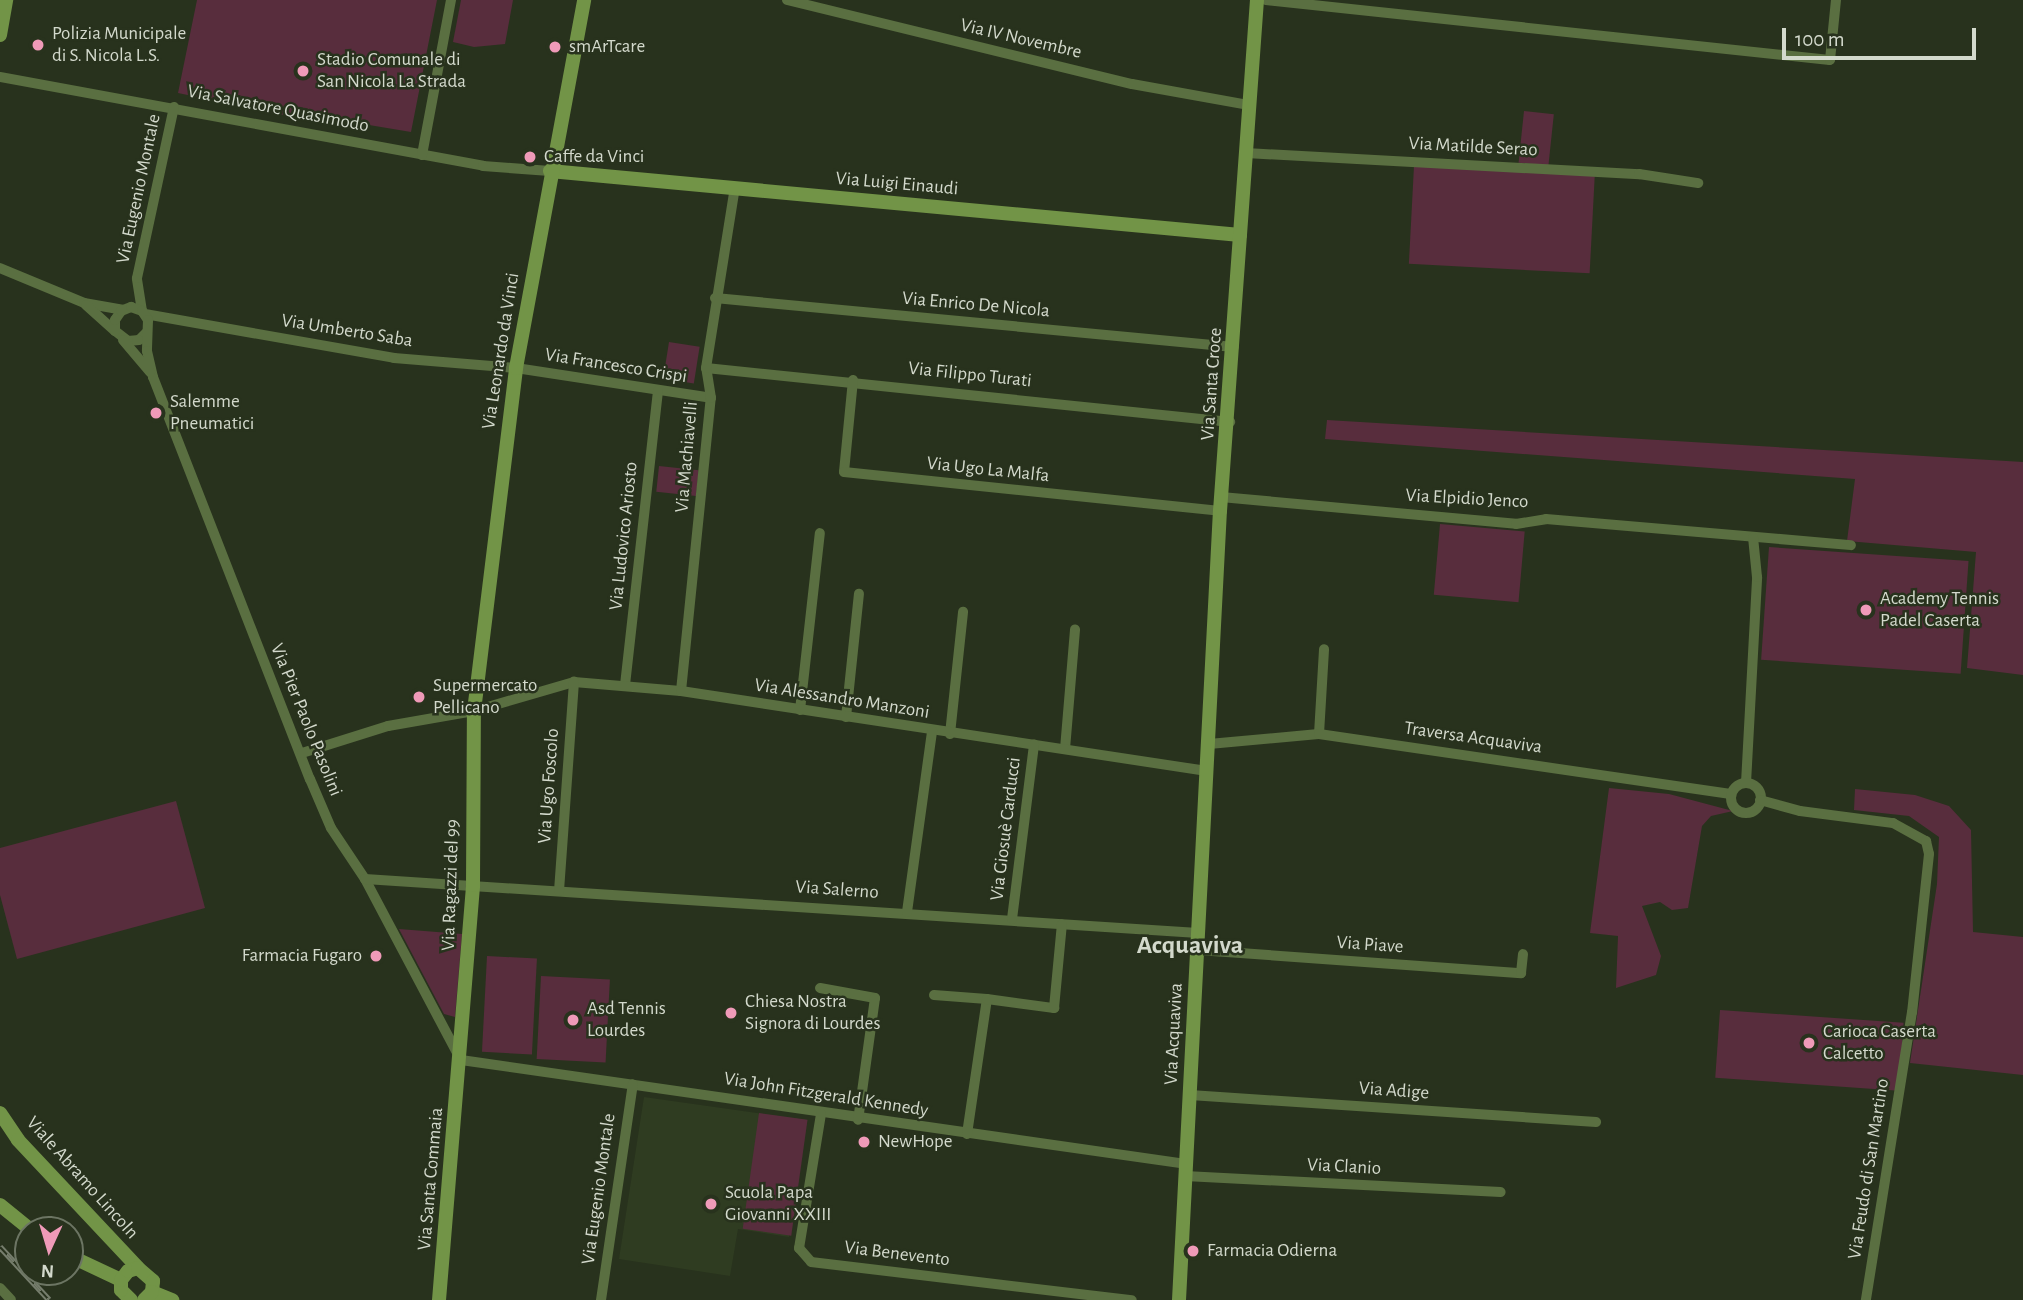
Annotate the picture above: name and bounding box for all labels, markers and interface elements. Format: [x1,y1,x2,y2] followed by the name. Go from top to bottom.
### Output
[958,14,1084,64] street label: Via IV Novembre
[1785,14,1979,58] scale bar
[52,23,186,67] place label: Polizia Municipale di S. Nicola L.S.
[1795,29,1845,50] text: 100 m
[569,36,645,58] place label: smArTcare
[30,37,46,53] marker: Polizia Municipale di S. Nicola L.S.
[547,39,563,55] marker: smArTcare
[317,49,466,93] place label: Stadio Comunale di San Nicola La Strada
[295,63,311,79] marker: Stadio Comunale di San Nicola La Strada
[185,80,371,138] street label: Via Salvatore Quasimodo
[112,112,166,266] street label: Via Eugenio Montale
[1408,132,1538,162] street label: Via Matilde Serao
[544,146,644,168] place label: Caffe da Vinci
[522,149,538,165] marker: Caffe da Vinci
[835,167,959,201] street label: Via Luigi Einaudi
[477,271,525,431] street label: Via Leonardo da Vinci
[901,287,1051,323] street label: Via Enrico De Nicola
[280,309,414,353] street label: Via Umberto Saba
[1197,327,1227,441] street label: Via Santa Croce
[543,344,689,388] street label: Via Francesco Crispi
[907,357,1033,393] street label: Via Filippo Turati
[170,391,254,435] place label: Salemme Pneumatici
[671,400,703,514] street label: Via Machiavelli
[148,405,164,421] marker: Salemme Pneumatici
[926,452,1050,488] street label: Via Ugo La Malfa
[605,461,643,611] street label: Via Ludovico Ariosto
[1405,484,1529,514] street label: Via Elpidio Jenco
[1880,588,1999,632] place label: Academy Tennis Padel Caserta
[1858,602,1874,618] marker: Academy Tennis Padel Caserta
[265,640,347,800] street label: Via Pier Paolo Pasolini
[753,674,931,724] street label: Via Alessandro Manzoni
[433,675,537,719] place label: Supermercato Pellicano
[411,689,427,705] marker: Supermercato Pellicano
[1403,717,1543,759] street label: Traversa Acquaviva
[534,728,564,844] street label: Via Ugo Foscolo
[986,756,1026,902] street label: Via Giosuè Carducci
[437,819,465,951] street label: Via Ragazzi del 99
[795,876,879,904] street label: Via Salerno
[1137,930,1243,962] district label: Acquaviva
[1336,931,1404,959] street label: Via Piave
[242,945,362,967] place label: Farmacia Fugaro
[368,948,384,964] marker: Farmacia Fugaro
[1160,982,1188,1086] street label: Via Acquaviva
[745,991,880,1035] place label: Chiesa Nostra Signora di Lourdes
[587,998,666,1042] place label: Asd Tennis Lourdes
[723,1005,739,1021] marker: Chiesa Nostra Signora di Lourdes
[565,1012,581,1028] marker: Asd Tennis Lourdes
[1823,1021,1936,1065] place label: Carioca Caserta Calcetto
[1801,1035,1817,1051] marker: Carioca Caserta Calcetto
[722,1068,930,1122] street label: Via John Fitzgerald Kennedy
[1358,1077,1430,1105] street label: Via Adige
[1843,1077,1895,1261] street label: Via Feudo di San Martino
[413,1107,449,1251] street label: Via Santa Commaia
[21,1112,143,1244] street label: Viale Abramo Lincoln
[577,1112,621,1266] street label: Via Eugenio Montale
[878,1131,953,1153] place label: NewHope
[856,1134,872,1150] marker: NewHope
[1306,1154,1382,1180] street label: Via Clanio
[725,1182,831,1226] place label: Scuola Papa Giovanni XXIII
[703,1196,719,1212] marker: Scuola Papa Giovanni XXIII
[14,1216,84,1286] north arrow
[843,1236,951,1272] street label: Via Benevento
[1207,1240,1337,1262] place label: Farmacia Odierna
[1185,1243,1201,1259] marker: Farmacia Odierna
[40,1261,55,1280] text: N

